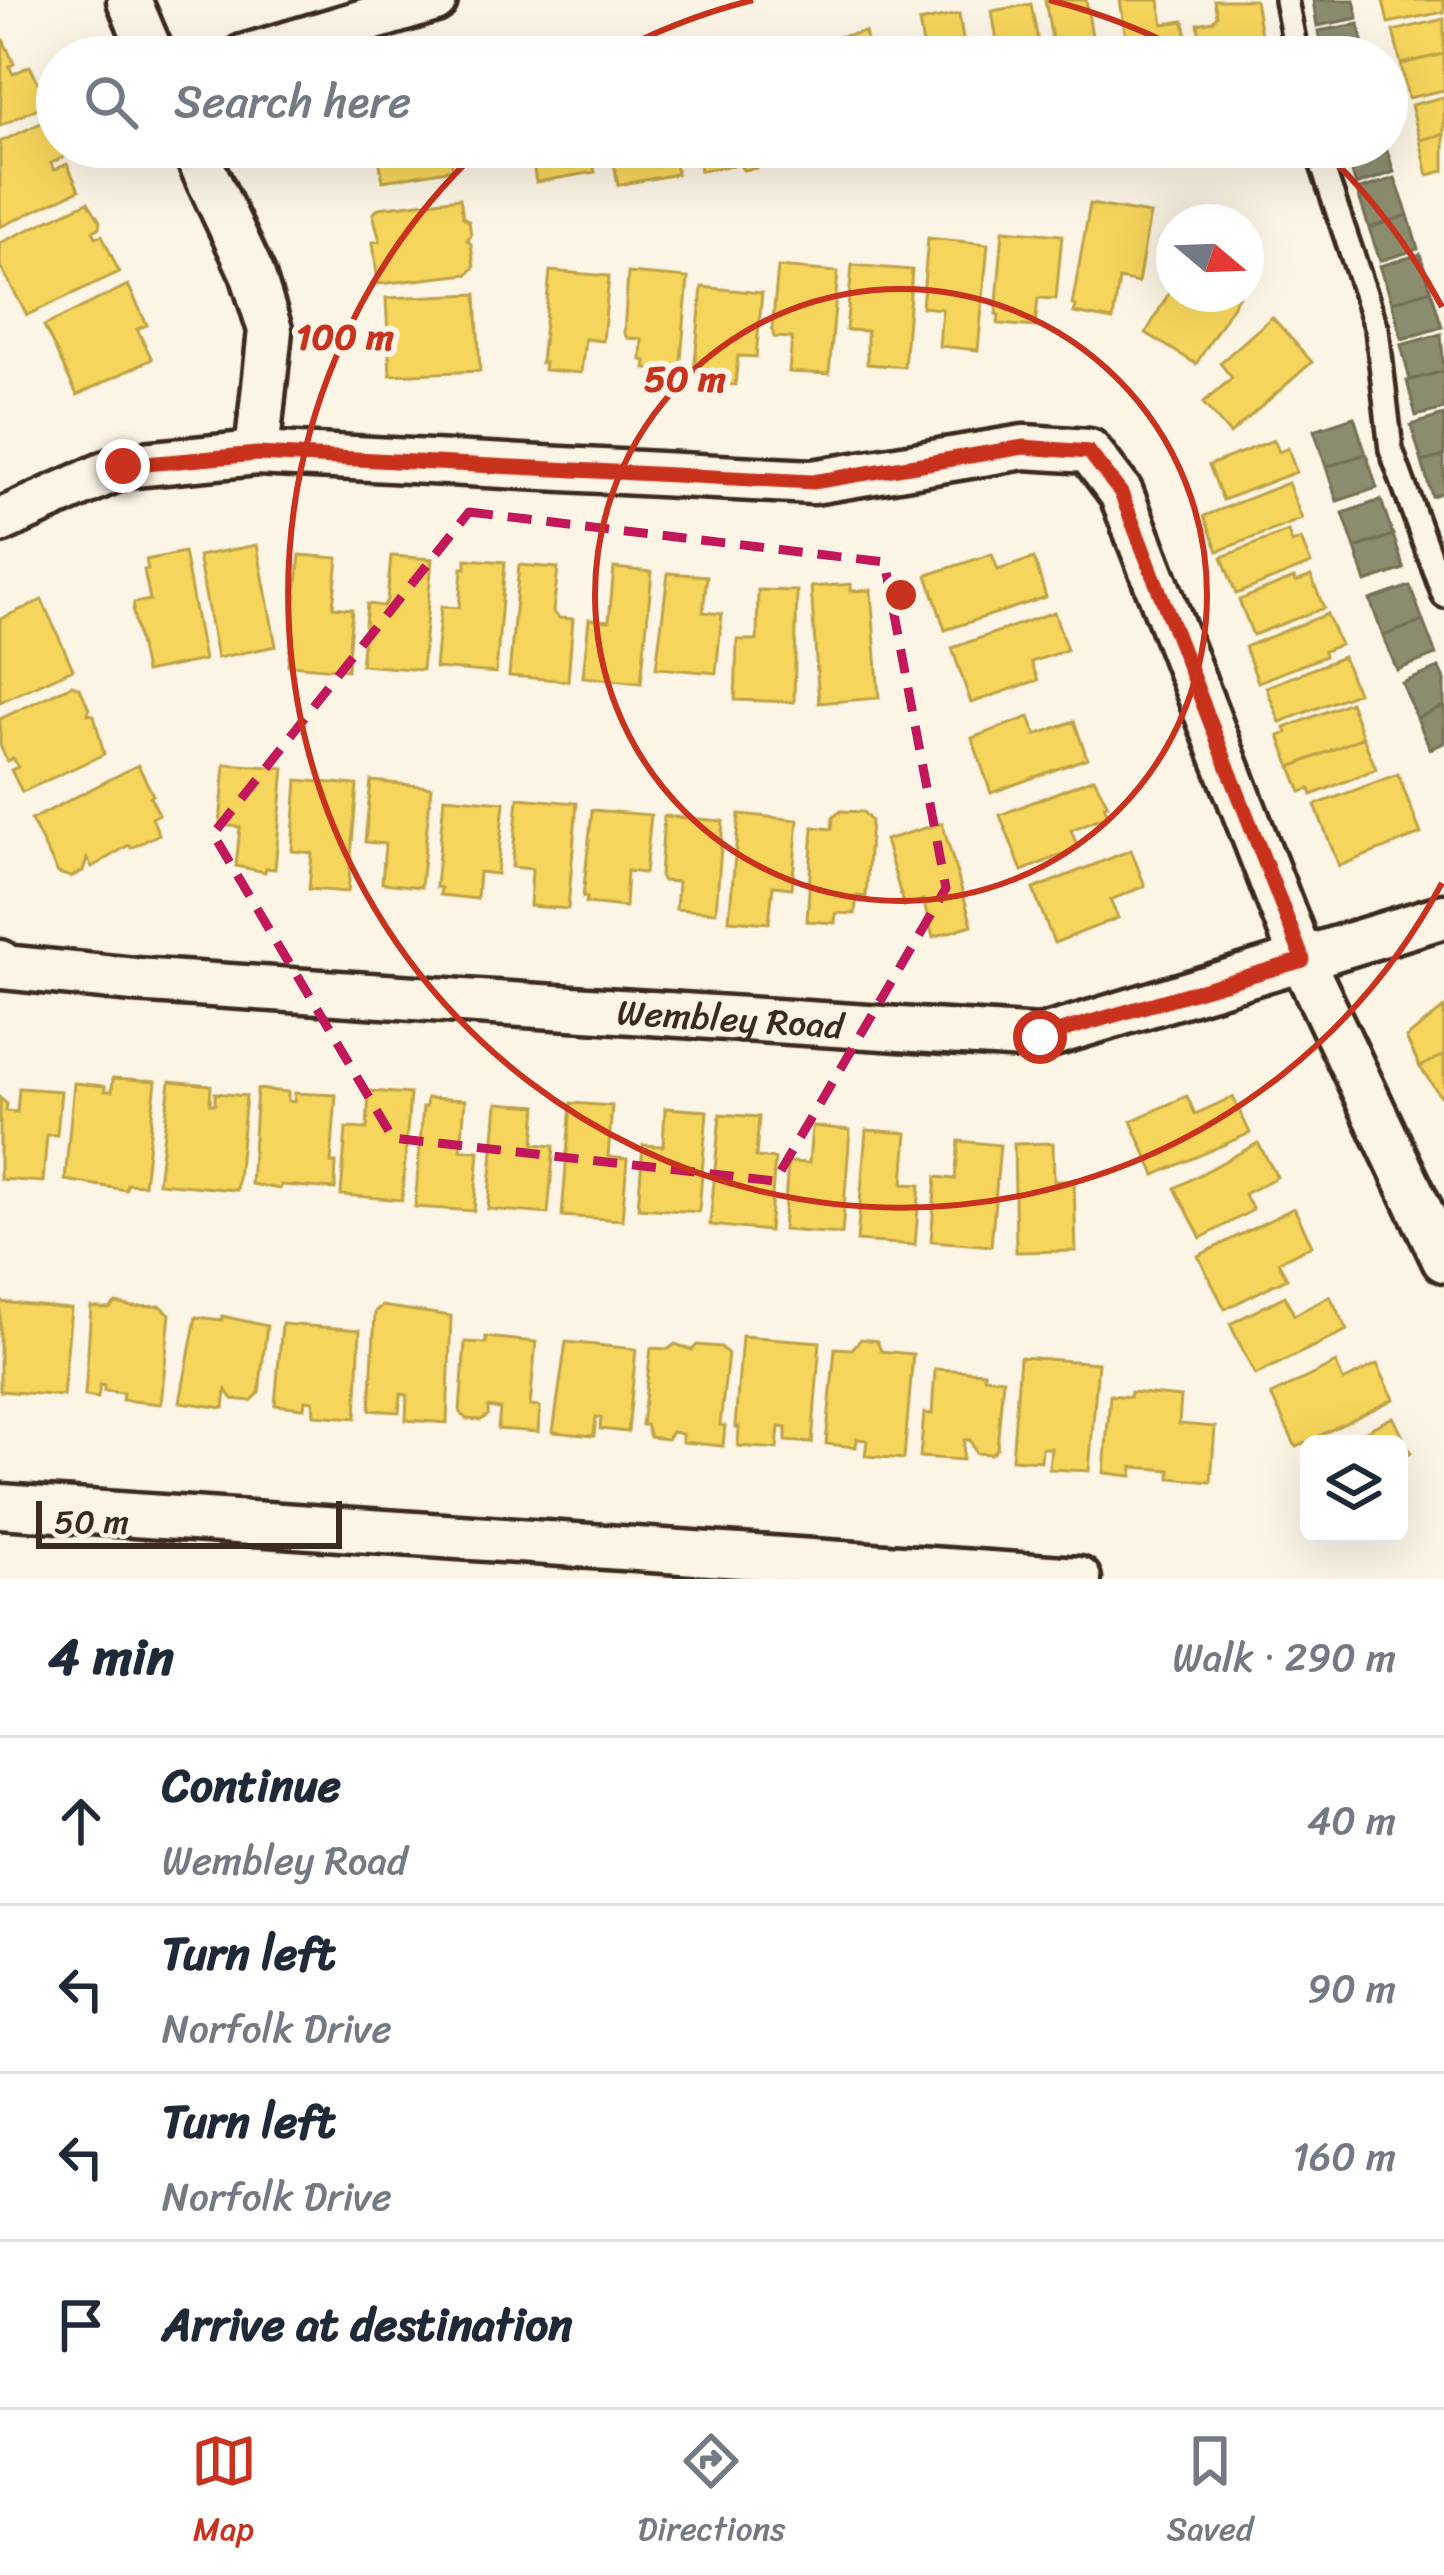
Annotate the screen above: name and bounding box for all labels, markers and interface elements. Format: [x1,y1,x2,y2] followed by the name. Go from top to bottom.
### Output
[36,36,1408,168] search box
[174,62,411,142] text: Search here
[78,69,144,135] icon: search
[1156,204,1264,312] north arrow
[296,305,394,369] text: 100 m
[644,347,726,411] text: 50 m
[96,439,150,493] route end
[880,574,922,616] centre of rings
[615,980,847,1058] street label: Wembley Road
[1013,1010,1067,1064] route start
[1300,1435,1408,1543] map controls
[1300,1435,1408,1543] button: layers
[54,1493,129,1551] text: 50 m
[36,1495,342,1548] scale bar
[48,1612,174,1702] text: 4 min
[1173,1623,1396,1692] text: Walk · 290 m
[162,1746,341,1826] text: Continue
[1307,1786,1396,1855] text: 40 m
[48,1788,114,1854] icon: ahead
[162,1826,408,1895] text: Wembley Road
[162,1914,335,1994] text: Turn left
[1307,1954,1396,2023] text: 90 m
[48,1956,114,2022] icon: left
[162,1994,392,2063] text: Norfolk Drive
[162,2082,335,2162] text: Turn left
[1292,2122,1396,2191] text: 160 m
[48,2124,114,2190] icon: left
[162,2162,392,2231] text: Norfolk Drive
[162,2285,572,2365] text: Arrive at destination
[48,2292,114,2358] icon: arrive
[191,2428,257,2558] tab: Map
[638,2428,785,2558] tab: Directions
[1166,2428,1253,2558] tab: Saved

